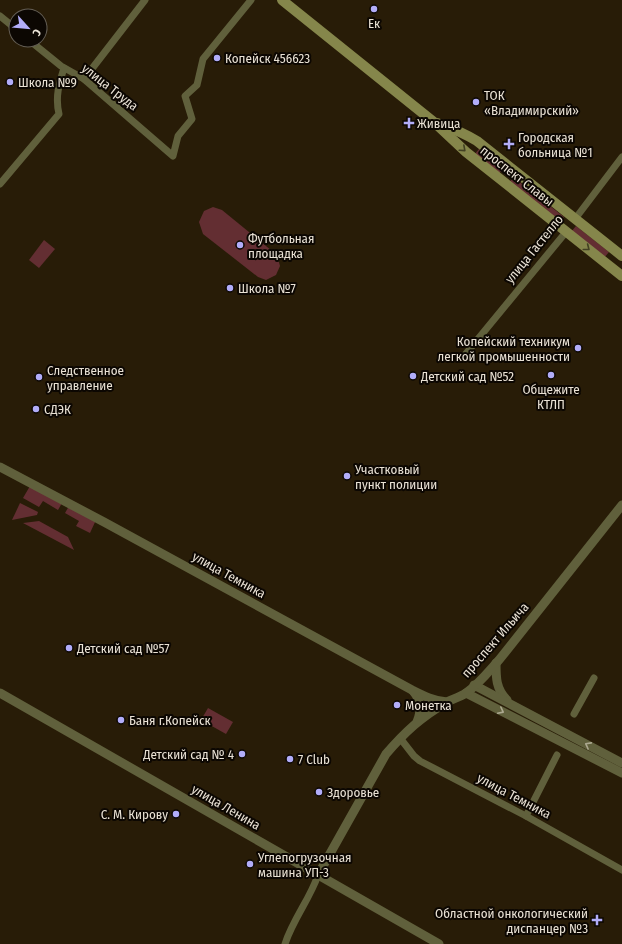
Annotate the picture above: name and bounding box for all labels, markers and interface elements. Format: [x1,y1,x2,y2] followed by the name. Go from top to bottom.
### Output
[369,4,379,14] marker: Ек
[8,8,48,48] north arrow
[368,16,380,31] place label: Ек
[29,27,44,38] text: С
[225,51,310,66] place label: Копейск 456623
[212,53,222,63] marker: Копейск 456623
[79,60,141,114] street label: улица Труда
[18,75,77,90] place label: Школа №9
[5,77,15,87] marker: Школа №9
[484,88,579,118] place label: ТОК «Владимирский»
[471,97,481,107] marker: ТОК «Владимирский»
[417,116,460,131] place label: Живица
[404,118,414,128] marker: Живица
[518,130,593,160] place label: Городская больница №1
[503,138,515,150] marker: Городская больница №1
[477,143,557,209] street label: проспект Славы
[458,145,466,152] one-way arrow
[502,212,566,286] street label: улица Гастелло
[248,231,314,261] place label: Футбольная площадка
[235,240,245,250] marker: Футбольная площадка
[582,243,589,250] one-way arrow
[238,281,296,296] place label: Школа №7
[225,283,235,293] marker: Школа №7
[438,334,570,364] place label: Копейский техникум легкой промышенности
[573,343,583,353] marker: Копейский техникум легкой промышенности
[47,363,124,393] place label: Следственное управление
[420,369,514,384] place label: Детский сад №52
[546,370,556,380] marker: Общежите КТЛП
[408,371,418,381] marker: Детский сад №52
[34,372,44,382] marker: Следственное управление
[522,382,580,412] place label: Общежите КТЛП
[44,402,71,417] place label: СДЭК
[31,404,41,414] marker: СДЭК
[354,462,437,492] place label: Участковый пункт полиции
[342,471,352,481] marker: Участковый пункт полиции
[190,549,268,601] street label: улица Темника
[458,599,532,681] street label: проспект Ильича
[76,641,169,656] place label: Детский сад №57
[64,643,74,653] marker: Детский сад №57
[405,698,452,713] place label: Монетка
[392,700,402,710] marker: Монетка
[497,706,504,713] one-way arrow
[129,713,211,728] place label: Баня г.Копейск
[116,715,126,725] marker: Баня г.Копейск
[584,742,592,750] one-way arrow
[142,747,234,762] place label: Детский сад № 4
[237,749,247,759] marker: Детский сад № 4
[298,752,330,767] place label: 7 Club
[285,754,295,764] marker: 7 Club
[475,770,553,822] street label: улица Темника
[189,781,263,833] street label: улица Ленина
[327,785,379,800] place label: Здоровье
[314,787,324,797] marker: Здоровье
[101,807,168,822] place label: С. М. Кирову
[171,809,181,819] marker: С. М. Кирову
[257,850,352,880] place label: Углепогрузочная машина УП-3
[245,859,255,869] marker: Углепогрузочная машина УП-3
[435,906,588,936] place label: Областной онкологический диспанцер №3
[591,914,603,926] marker: Областной онкологический диспанцер №3

